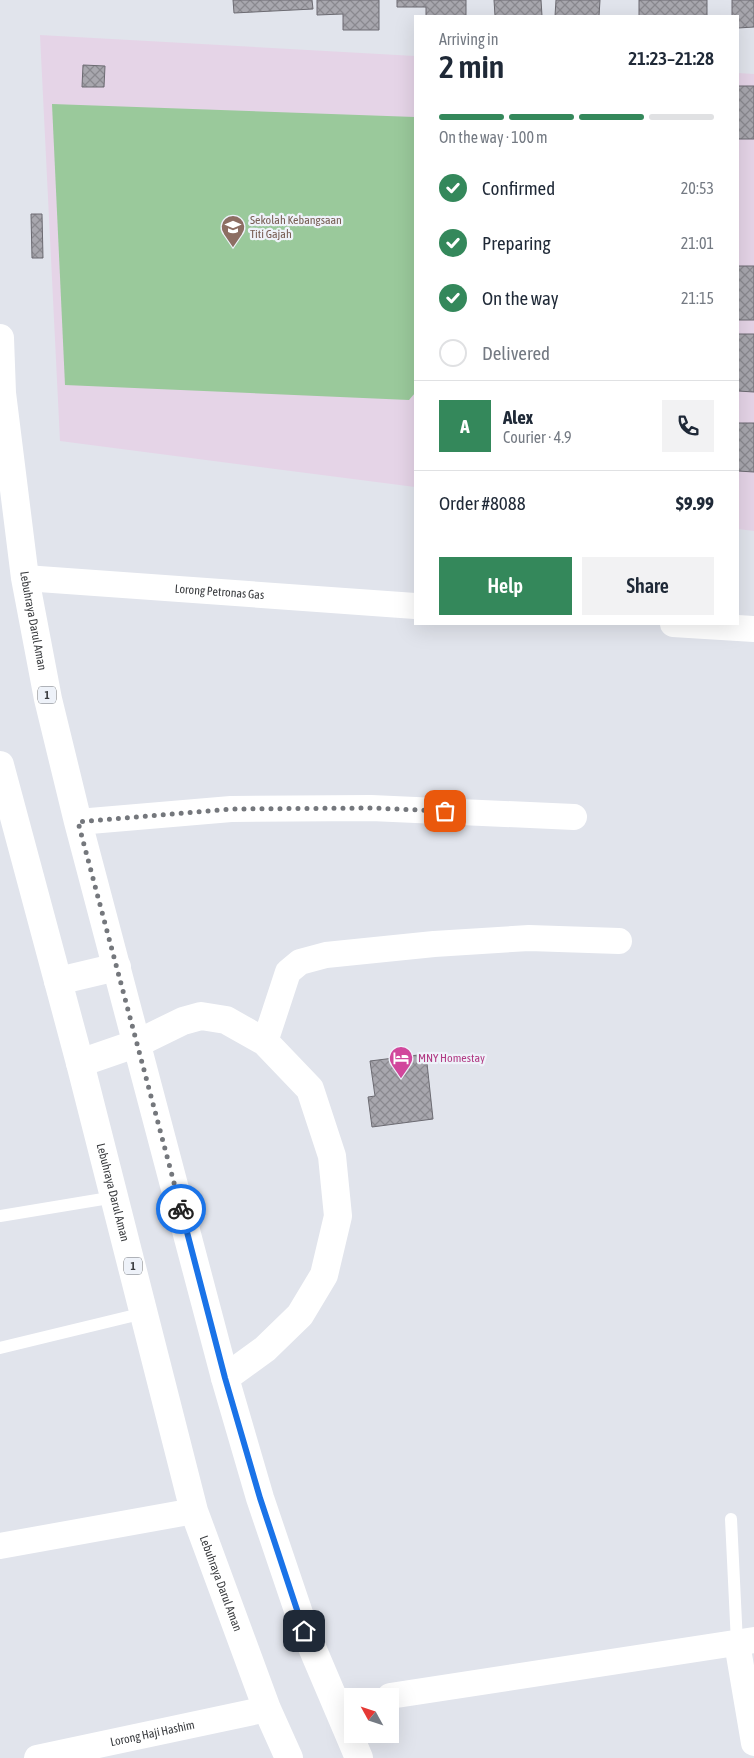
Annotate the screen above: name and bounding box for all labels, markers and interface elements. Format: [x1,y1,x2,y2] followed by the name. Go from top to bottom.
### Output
[439,30,499,48] text: Arriving in
[628,47,714,69] text: 21:23–21:28
[439,48,504,85] text: 2 min
[439,128,548,146] text: On the way · 100 m
[439,174,467,202] icon: check
[482,177,555,199] text: Confirmed
[681,179,714,197] text: 20:53
[250,213,342,241] place label: Sekolah Kebangsaan Titi Gajah
[220,214,246,248] school or university icon: Sekolah Kebangsaan Titi Gajah
[439,229,467,257] icon: check
[482,232,551,254] text: Preparing
[681,234,714,252] text: 21:01
[439,284,467,312] icon: check
[482,287,559,309] text: On the way
[681,289,714,307] text: 21:15
[482,342,550,364] text: Delivered
[662,400,714,452] button: phone
[503,406,533,428] text: Alex
[460,415,470,437] text: A
[503,428,572,446] text: Courier · 4.9
[439,492,526,514] text: Order #8088
[676,492,714,514] text: $9.99
[439,557,572,615] button: Help
[582,557,714,615] button: Share
[17,570,49,672] street label: Lebuhraya Darul Aman
[174,582,265,602] street label: Lorong Petronas Gas
[38,686,56,704] road number: 1
[424,790,466,832] pin
[431,797,459,825] icon: bag
[388,1045,414,1079] hotel icon: MNY Homestay
[418,1051,485,1065] place label: MNY Homestay
[94,1142,132,1243] street label: Lebuhraya Darul Aman
[156,1184,206,1234] courier
[167,1195,195,1223] icon: bike
[124,1258,142,1274] road number: 1
[197,1534,245,1633] street label: Lebuhraya Darul Aman
[283,1610,325,1652] pin
[290,1617,318,1645] icon: home
[344,1688,399,1742] north arrow
[344,1688,399,1743] map controls
[109,1718,196,1749] street label: Lorong Haji Hashim

